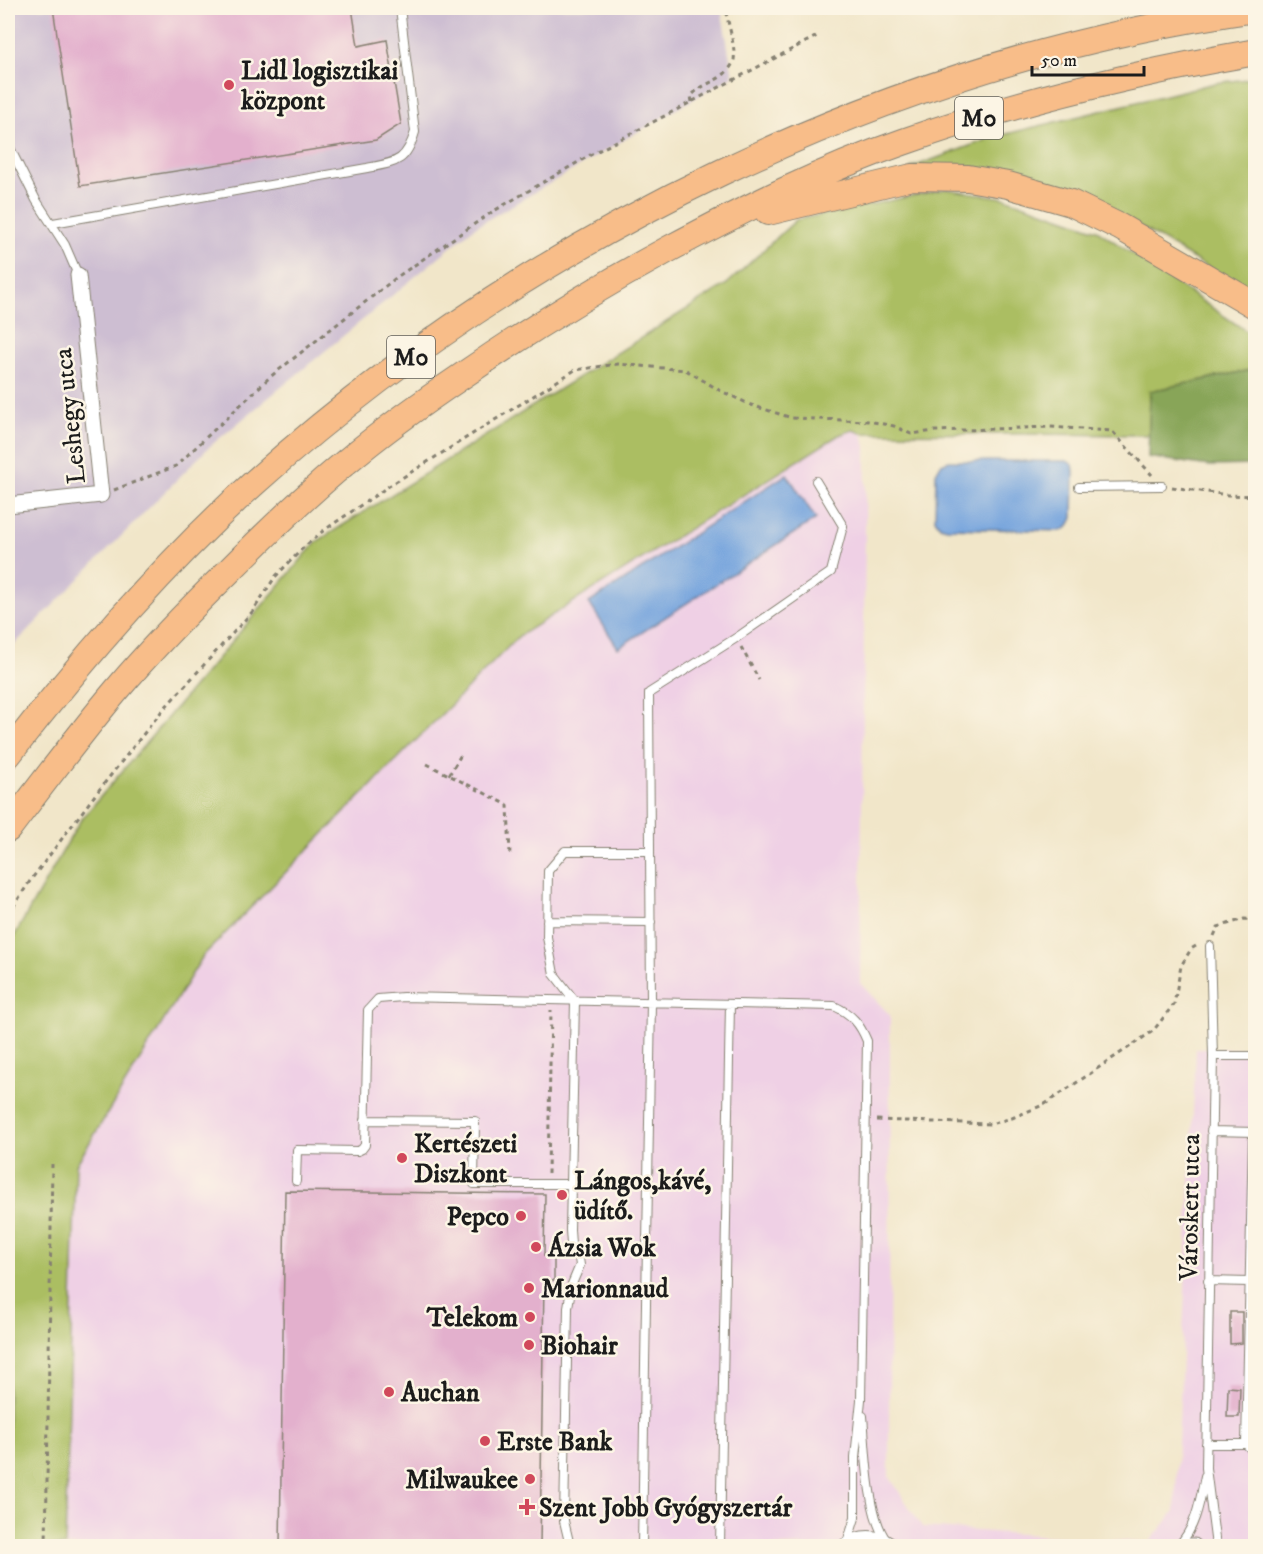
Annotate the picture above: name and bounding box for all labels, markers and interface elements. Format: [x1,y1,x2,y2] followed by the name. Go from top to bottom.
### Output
[1032,39,1144,77] scale bar
[1041,50,1077,72] text: 50 m
[240,55,398,118] place label: Lidl logisztikai központ
[222,78,236,92] marker: Lidl logisztikai központ
[955,97,1003,139] road number: M0
[387,336,435,378] road number: M0
[47,346,94,485] street label: Leshegy utca
[414,1128,518,1191] place label: Kertészeti Diszkont
[1173,1133,1208,1282] street label: Városkert utca
[395,1151,409,1165] marker: Kertészeti Diszkont
[574,1165,711,1228] place label: Lángos,kávé, üdítő.
[555,1188,569,1202] marker: Lángos,kávé, üdítő.
[447,1201,509,1234] place label: Pepco
[514,1209,528,1223] marker: Pepco
[547,1231,657,1265] place label: Ázsia Wok
[529,1240,543,1254] marker: Ázsia Wok
[541,1273,670,1306] place label: Marionnaud
[522,1281,536,1295] marker: Marionnaud
[426,1302,518,1335] place label: Telekom
[523,1310,537,1324] marker: Telekom
[541,1330,618,1363] place label: Biohair
[522,1338,536,1352] marker: Biohair
[400,1377,480,1410] place label: Auchan
[382,1385,396,1399] marker: Auchan
[497,1426,614,1459] place label: Erste Bank
[478,1434,492,1448] marker: Erste Bank
[406,1464,518,1497] place label: Milwaukee
[523,1472,537,1486] marker: Milwaukee
[539,1492,792,1525] place label: Szent Jobb Gyógyszertár
[520,1500,534,1514] marker: Szent Jobb Gyógyszertár

